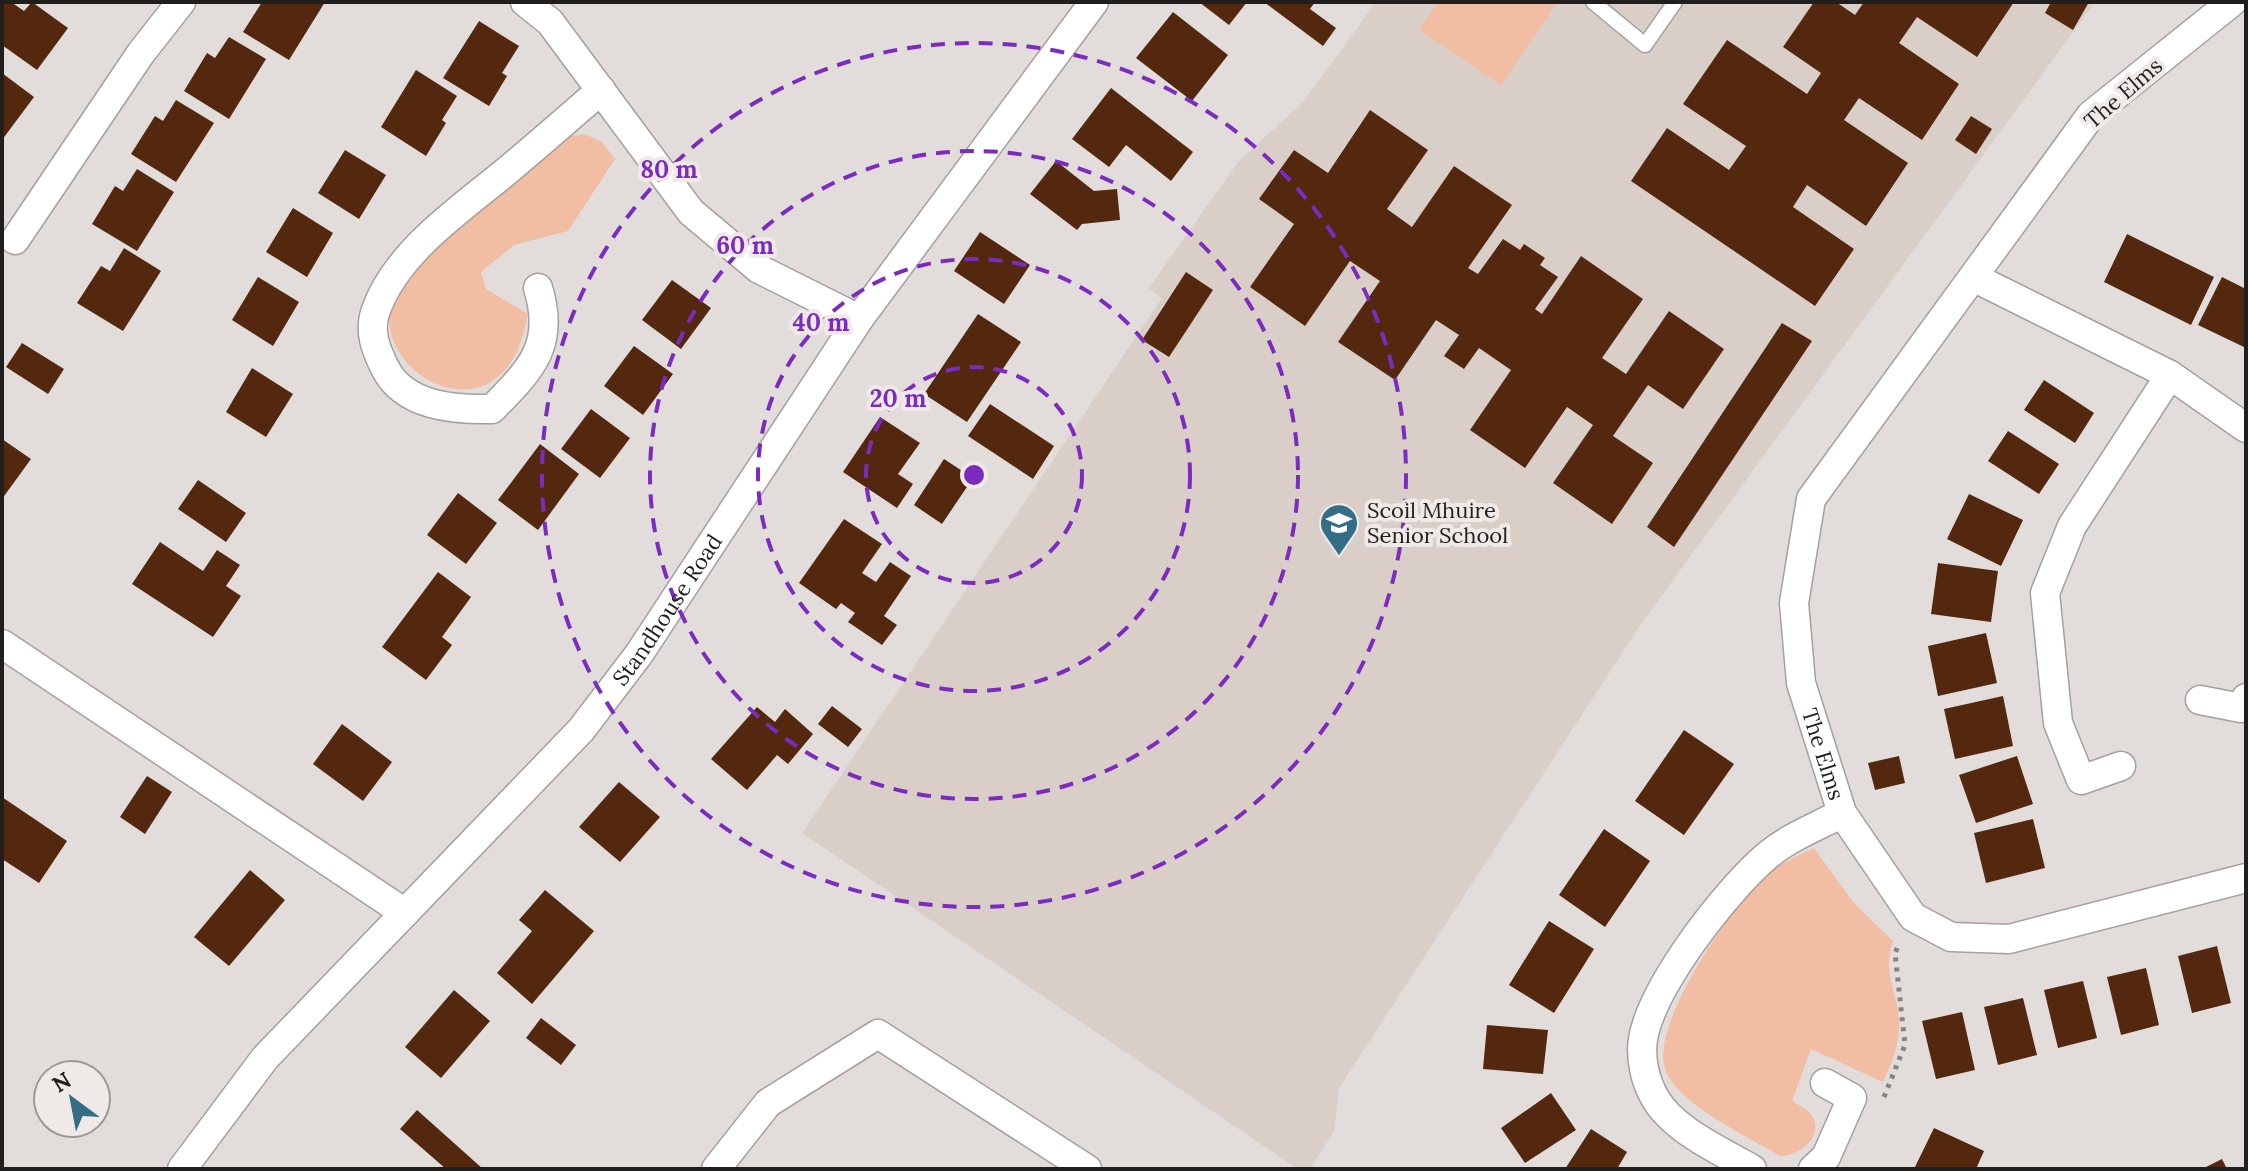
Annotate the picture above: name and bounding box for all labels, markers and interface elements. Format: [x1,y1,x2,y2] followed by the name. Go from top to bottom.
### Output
[2078,51,2168,135] street label: The Elms
[640,154,698,185] text: 80 m
[716,230,774,261] text: 60 m
[793,307,849,338] text: 40 m
[870,383,926,414] text: 20 m
[960,461,988,489] centre of rings
[1367,496,1508,549] place label: Scoil Mhuire Senior School
[1318,502,1360,557] school or university icon: Scoil Mhuire Senior School
[606,529,728,691] street label: Standhouse Road
[1796,705,1851,803] street label: The Elms
[32,1059,112,1139] north arrow
[47,1066,76,1098] text: N

